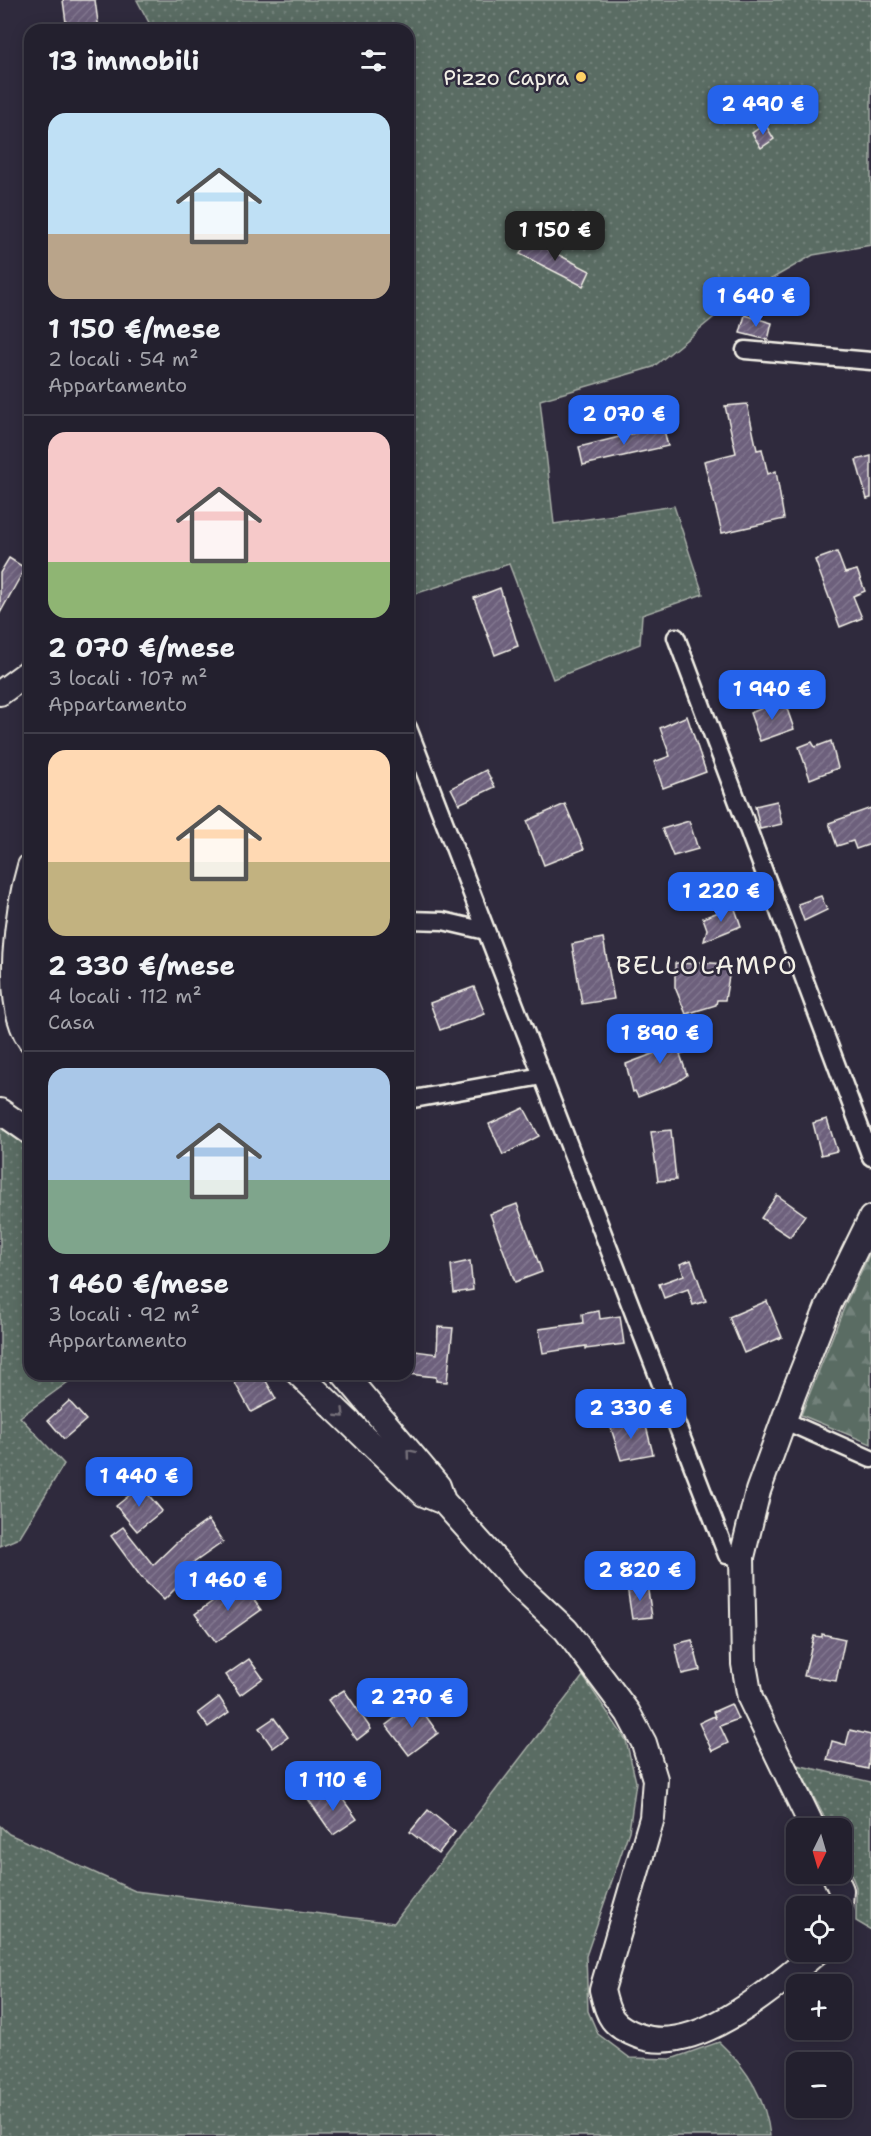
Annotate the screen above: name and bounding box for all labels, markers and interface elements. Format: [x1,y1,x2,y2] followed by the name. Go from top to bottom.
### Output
[48,43,199,78] text: 13 immobili
[357,44,390,77] icon: filters
[443,63,569,92] place label: Pizzo Capra
[574,70,588,84] marker: Pizzo Capra
[708,85,818,136] pin: 2 490 €
[721,91,805,117] text: 2 490 €
[165,152,273,260] icon: home
[500,211,610,262] pin: 1 150 €
[519,217,591,243] text: 1 150 €
[701,277,811,328] pin: 1 640 €
[717,283,795,309] text: 1 640 €
[48,311,221,346] text: 1 150 €/mese
[48,346,199,372] text: 2 locali · 54 m²
[48,372,187,398] text: Appartamento
[569,395,679,446] pin: 2 070 €
[582,401,666,427] text: 2 070 €
[165,471,273,579] icon: home
[48,630,235,665] text: 2 070 €/mese
[48,665,207,691] text: 3 locali · 107 m²
[717,670,827,721] pin: 1 940 €
[733,676,811,702] text: 1 940 €
[48,691,187,717] text: Appartamento
[165,789,273,897] icon: home
[666,872,776,923] pin: 1 220 €
[682,878,760,904] text: 1 220 €
[616,947,798,982] district label: BELLOLAMPO
[48,948,235,983] text: 2 330 €/mese
[48,983,202,1009] text: 4 locali · 112 m²
[48,1009,94,1035] text: Casa
[605,1014,715,1065] pin: 1 890 €
[621,1020,699,1046] text: 1 890 €
[165,1107,273,1215] icon: home
[48,1266,229,1301] text: 1 460 €/mese
[48,1301,200,1327] text: 3 locali · 92 m²
[48,1327,187,1353] text: Appartamento
[576,1389,686,1440] pin: 2 330 €
[589,1395,673,1421] text: 2 330 €
[334,1407,345,1418] one-way arrow
[407,1449,418,1460] one-way arrow
[84,1457,194,1508] pin: 1 440 €
[100,1463,178,1489] text: 1 440 €
[585,1551,695,1602] pin: 2 820 €
[598,1557,682,1583] text: 2 820 €
[173,1561,283,1612] pin: 1 460 €
[189,1567,267,1593] text: 1 460 €
[357,1678,467,1729] pin: 2 270 €
[371,1684,453,1710] text: 2 270 €
[278,1761,388,1812] pin: 1 110 €
[299,1767,367,1793] text: 1 110 €
[786,1818,852,1884] north arrow
[786,1818,852,2118] map controls
[786,1896,852,1962] button: locate
[786,1974,852,2040] button: +
[786,2052,852,2118] button: −

